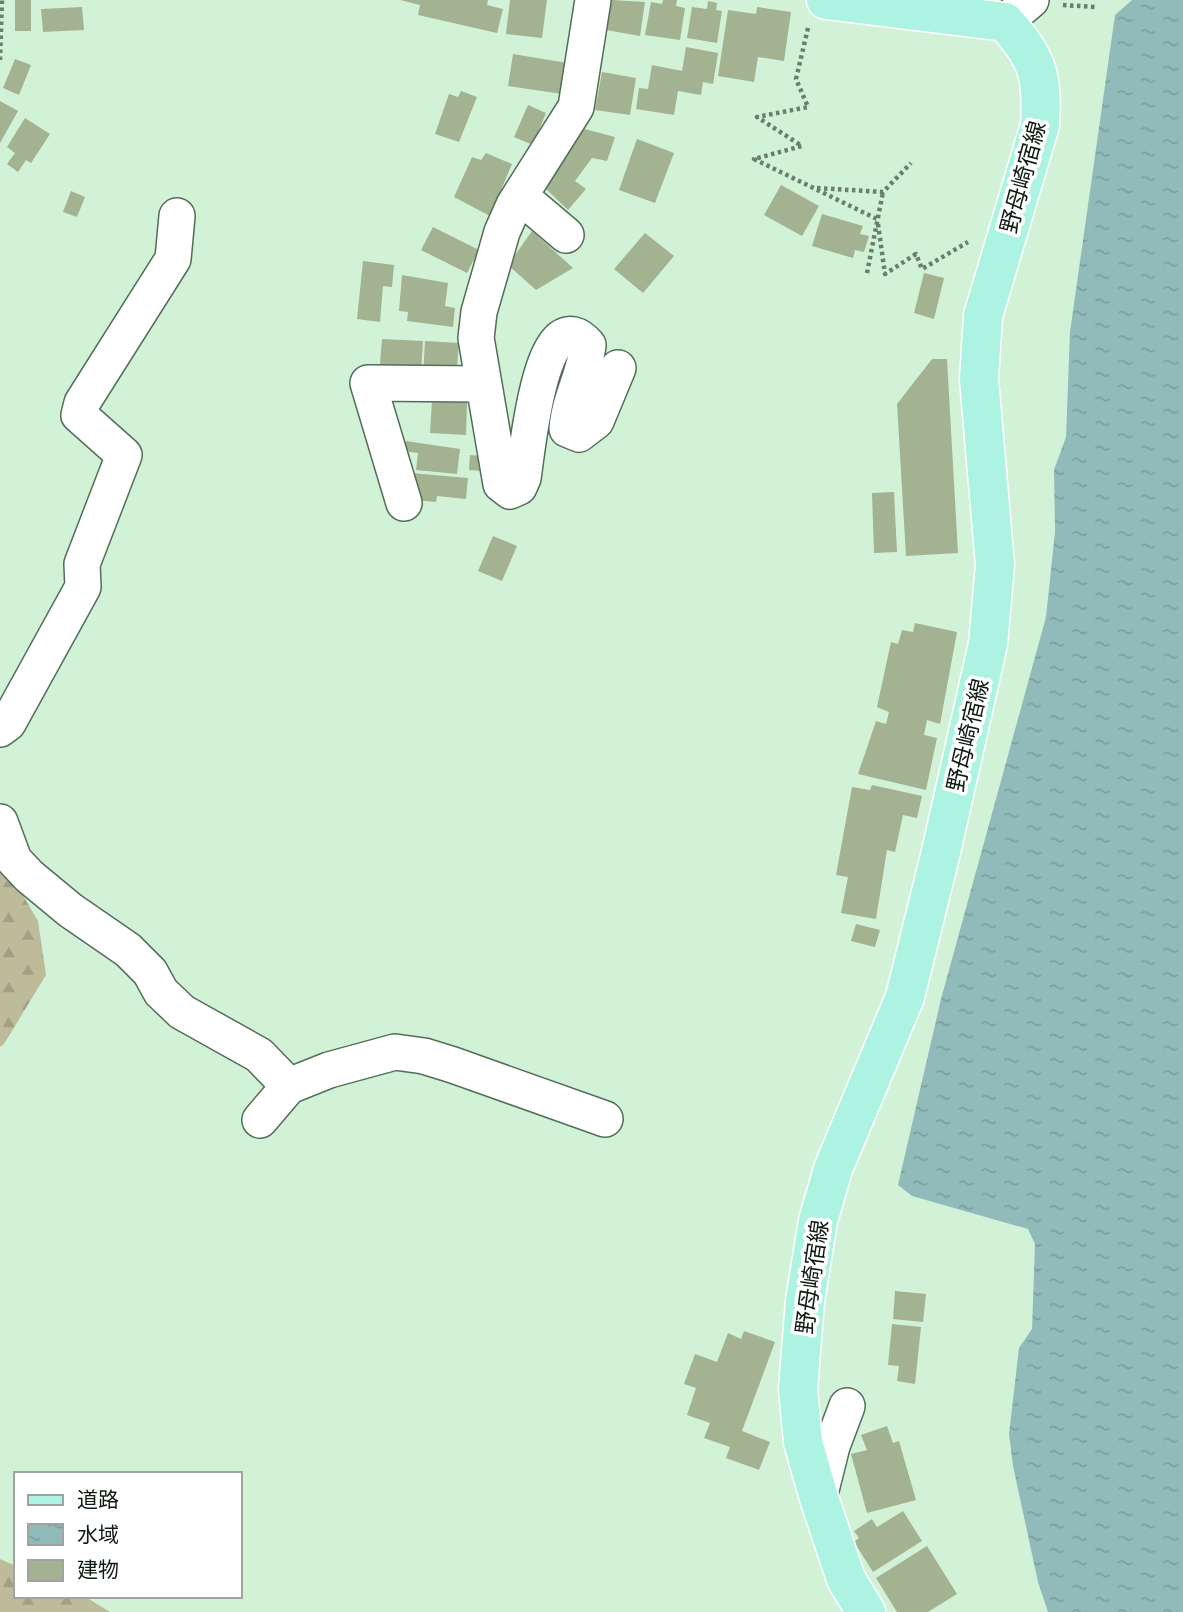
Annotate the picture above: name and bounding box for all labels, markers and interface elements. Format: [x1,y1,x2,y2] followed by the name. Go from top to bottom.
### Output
[996,118,1050,236] street label: 野母崎宿線
[942,676,994,794] street label: 野母崎宿線
[791,1218,833,1336] street label: 野母崎宿線
[14,1472,242,1598] legend
[77,1488,119,1512] text: 道路
[77,1523,119,1547] text: 水域
[77,1558,119,1582] text: 建物

